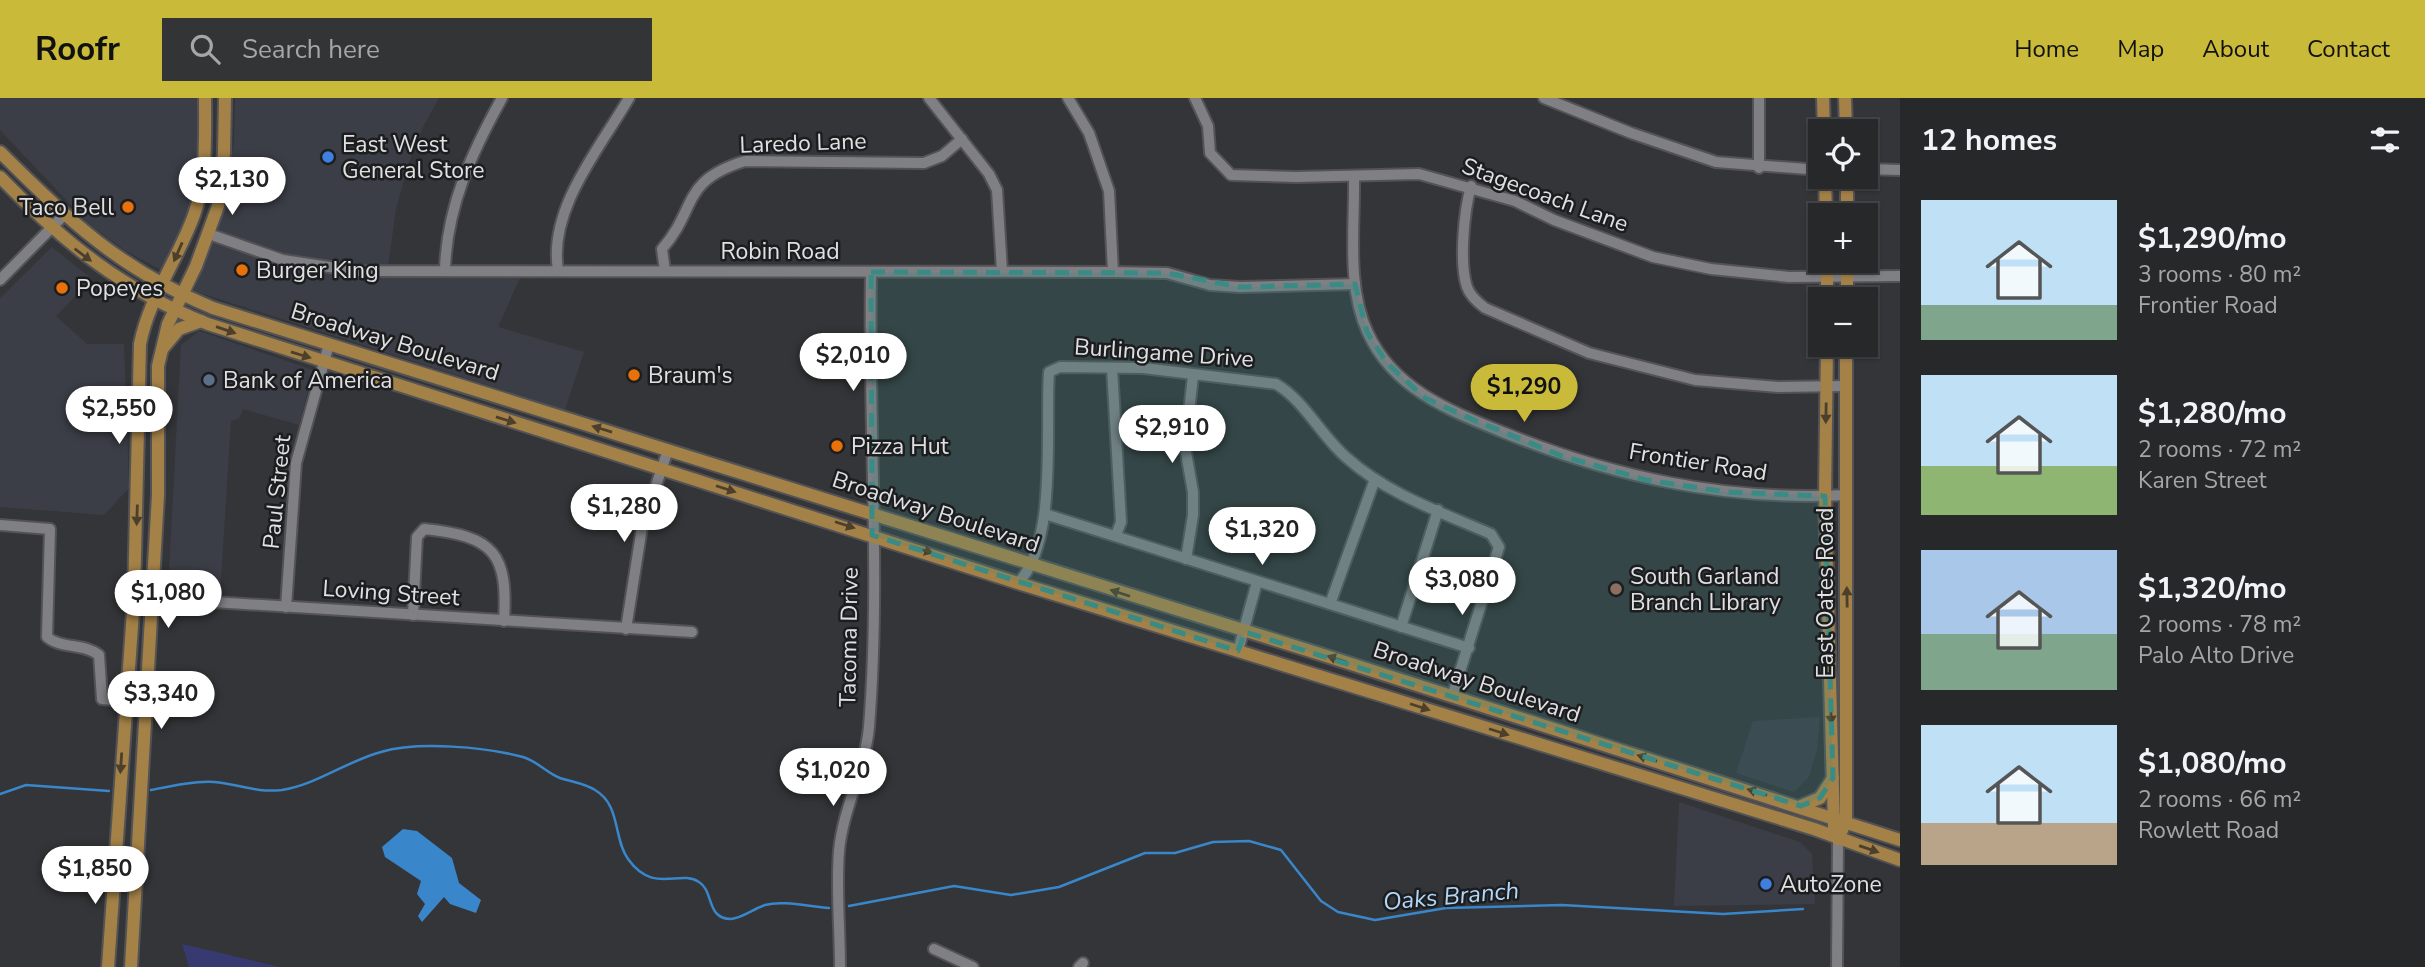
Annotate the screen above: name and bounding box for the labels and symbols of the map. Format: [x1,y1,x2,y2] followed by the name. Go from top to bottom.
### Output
[739,125,867,161] street label: Laredo Lane
[342,129,484,186] place label: East West General Store
[320,149,336,165] marker: East West General Store
[1457,150,1633,240] street label: Stagecoach Lane
[175,158,289,217] pin: $2,130
[19,192,114,223] place label: Taco Bell
[120,199,136,215] marker: Taco Bell
[720,236,840,267] street label: Robin Road
[172,242,184,262] one-way arrow
[74,248,92,262] one-way arrow
[256,255,379,286] place label: Burger King
[234,262,250,278] marker: Burger King
[76,273,163,304] place label: Popeyes
[54,280,70,296] marker: Popeyes
[287,296,503,388] street label: Broadway Boulevard
[216,325,237,336] one-way arrow
[1073,331,1255,375] street label: Burlingame Drive
[796,334,910,393] pin: $2,010
[291,351,312,361] one-way arrow
[648,360,733,391] place label: Braum's
[1467,364,1581,424] pin: $1,290
[223,365,392,396] place label: Bank of America
[626,367,642,383] marker: Braum's
[201,372,217,388] marker: Bank of America
[62,386,176,446] pin: $2,550
[1820,402,1832,424] one-way arrow
[1115,406,1229,465] pin: $2,910
[496,415,517,425] one-way arrow
[592,424,613,434] one-way arrow
[851,431,950,462] place label: Pizza Hut
[256,432,299,551] street label: Paul Street
[1627,436,1769,488] street label: Frontier Road
[829,438,845,454] marker: Pizza Hut
[828,464,1044,560] street label: Broadway Boulevard
[567,484,681,544] pin: $1,280
[716,485,737,495] one-way arrow
[131,505,142,527] one-way arrow
[1205,508,1319,567] pin: $1,320
[1810,508,1841,678] street label: East Oates Road
[834,521,855,531] one-way arrow
[913,546,934,556] one-way arrow
[1405,558,1519,617] pin: $3,080
[1630,561,1781,618] place label: South Garland Branch Library
[832,567,866,707] street label: Tacoma Drive
[111,570,225,630] pin: $1,080
[321,573,462,613] street label: Loving Street
[1608,581,1624,597] marker: South Garland Branch Library
[1841,586,1853,608] one-way arrow
[1109,588,1130,598] one-way arrow
[1369,634,1585,730] street label: Broadway Boulevard
[1327,654,1348,664] one-way arrow
[104,672,218,731] pin: $3,340
[1410,702,1431,713] one-way arrow
[1826,703,1837,725] one-way arrow
[1489,727,1510,738] one-way arrow
[776,748,890,808] pin: $1,020
[115,752,126,774] one-way arrow
[1637,752,1658,763] one-way arrow
[1746,787,1767,797] one-way arrow
[1859,844,1880,855] one-way arrow
[38,846,152,906] pin: $1,850
[1780,869,1882,900] place label: AutoZone
[1382,874,1520,918] water label: Oaks Branch
[1758,876,1774,892] marker: AutoZone

